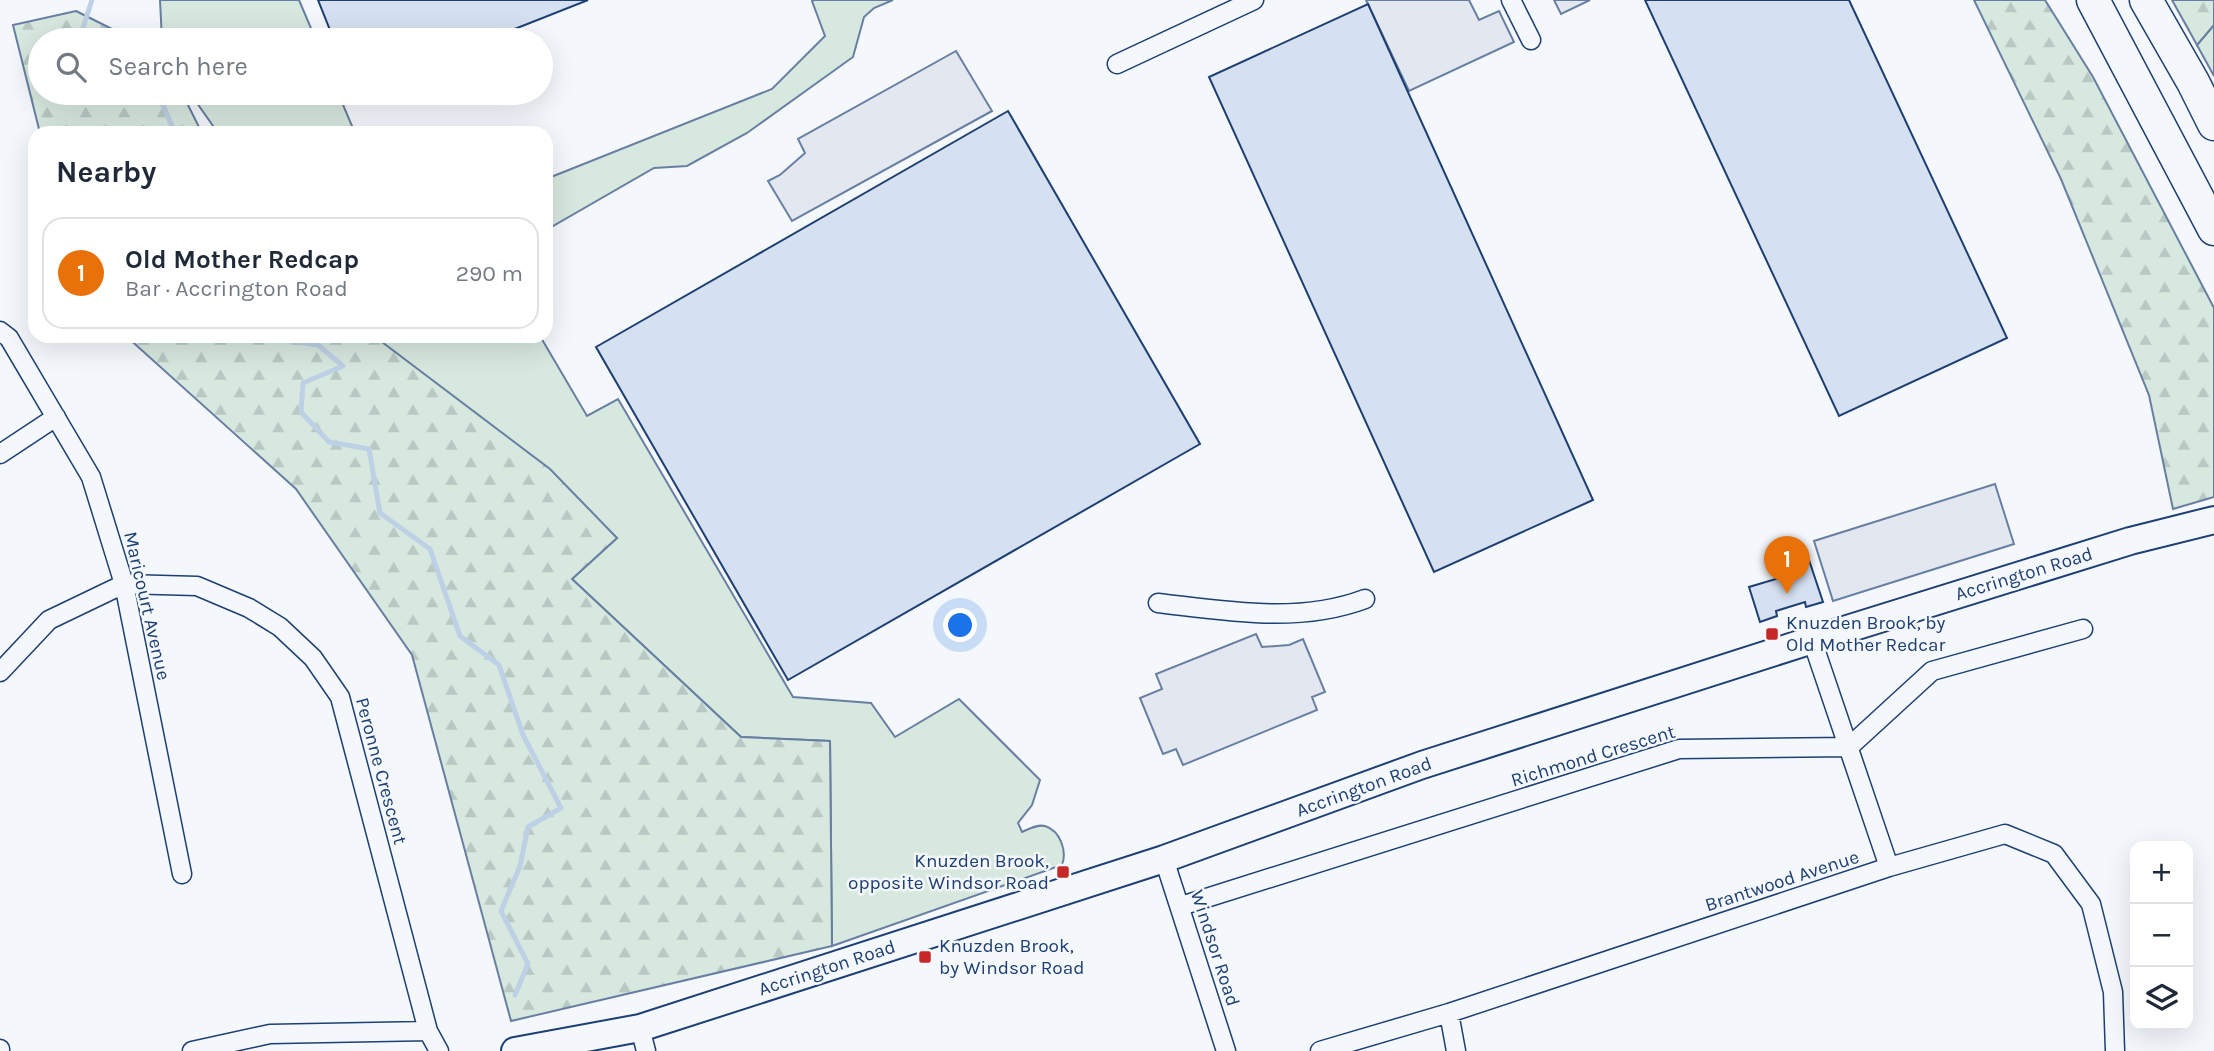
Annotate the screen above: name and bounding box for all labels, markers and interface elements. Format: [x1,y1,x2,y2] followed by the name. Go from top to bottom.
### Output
[28,28,553,105] search box
[52,48,90,86] icon: search
[108,51,248,82] text: Search here
[56,154,156,190] text: Nearby
[125,244,359,275] text: Old Mother Redcap
[77,260,85,287] text: 1
[456,260,523,287] text: 290 m
[125,275,348,302] text: Bar · Accrington Road
[119,530,175,682] street label: Maricourt Avenue
[1764,536,1810,594] pin: 1
[1953,543,2095,605] street label: Accrington Road
[943,608,977,642] your location
[1786,612,1945,656] place label: Knuzden Brook, by Old Mother Redcar
[1764,626,1780,642] marker: Knuzden Brook, by Old Mother Redcar
[351,695,411,847] street label: Peronne Crescent
[1508,721,1678,791] street label: Richmond Crescent
[1293,752,1435,822] street label: Accrington Road
[2130,841,2193,1030] map controls
[2130,841,2193,904] button: +
[1702,846,1862,916] street label: Brantwood Avenue
[848,850,1049,894] place label: Knuzden Brook, opposite Windsor Road
[1055,864,1071,880] marker: Knuzden Brook, opposite Windsor Road
[1186,887,1244,1009] street label: Windsor Road
[2130,904,2193,967] button: −
[939,935,1084,979] place label: Knuzden Brook, by Windsor Road
[756,936,898,1000] street label: Accrington Road
[917,949,933,965] marker: Knuzden Brook, by Windsor Road
[2130,967,2193,1030] button: layers

